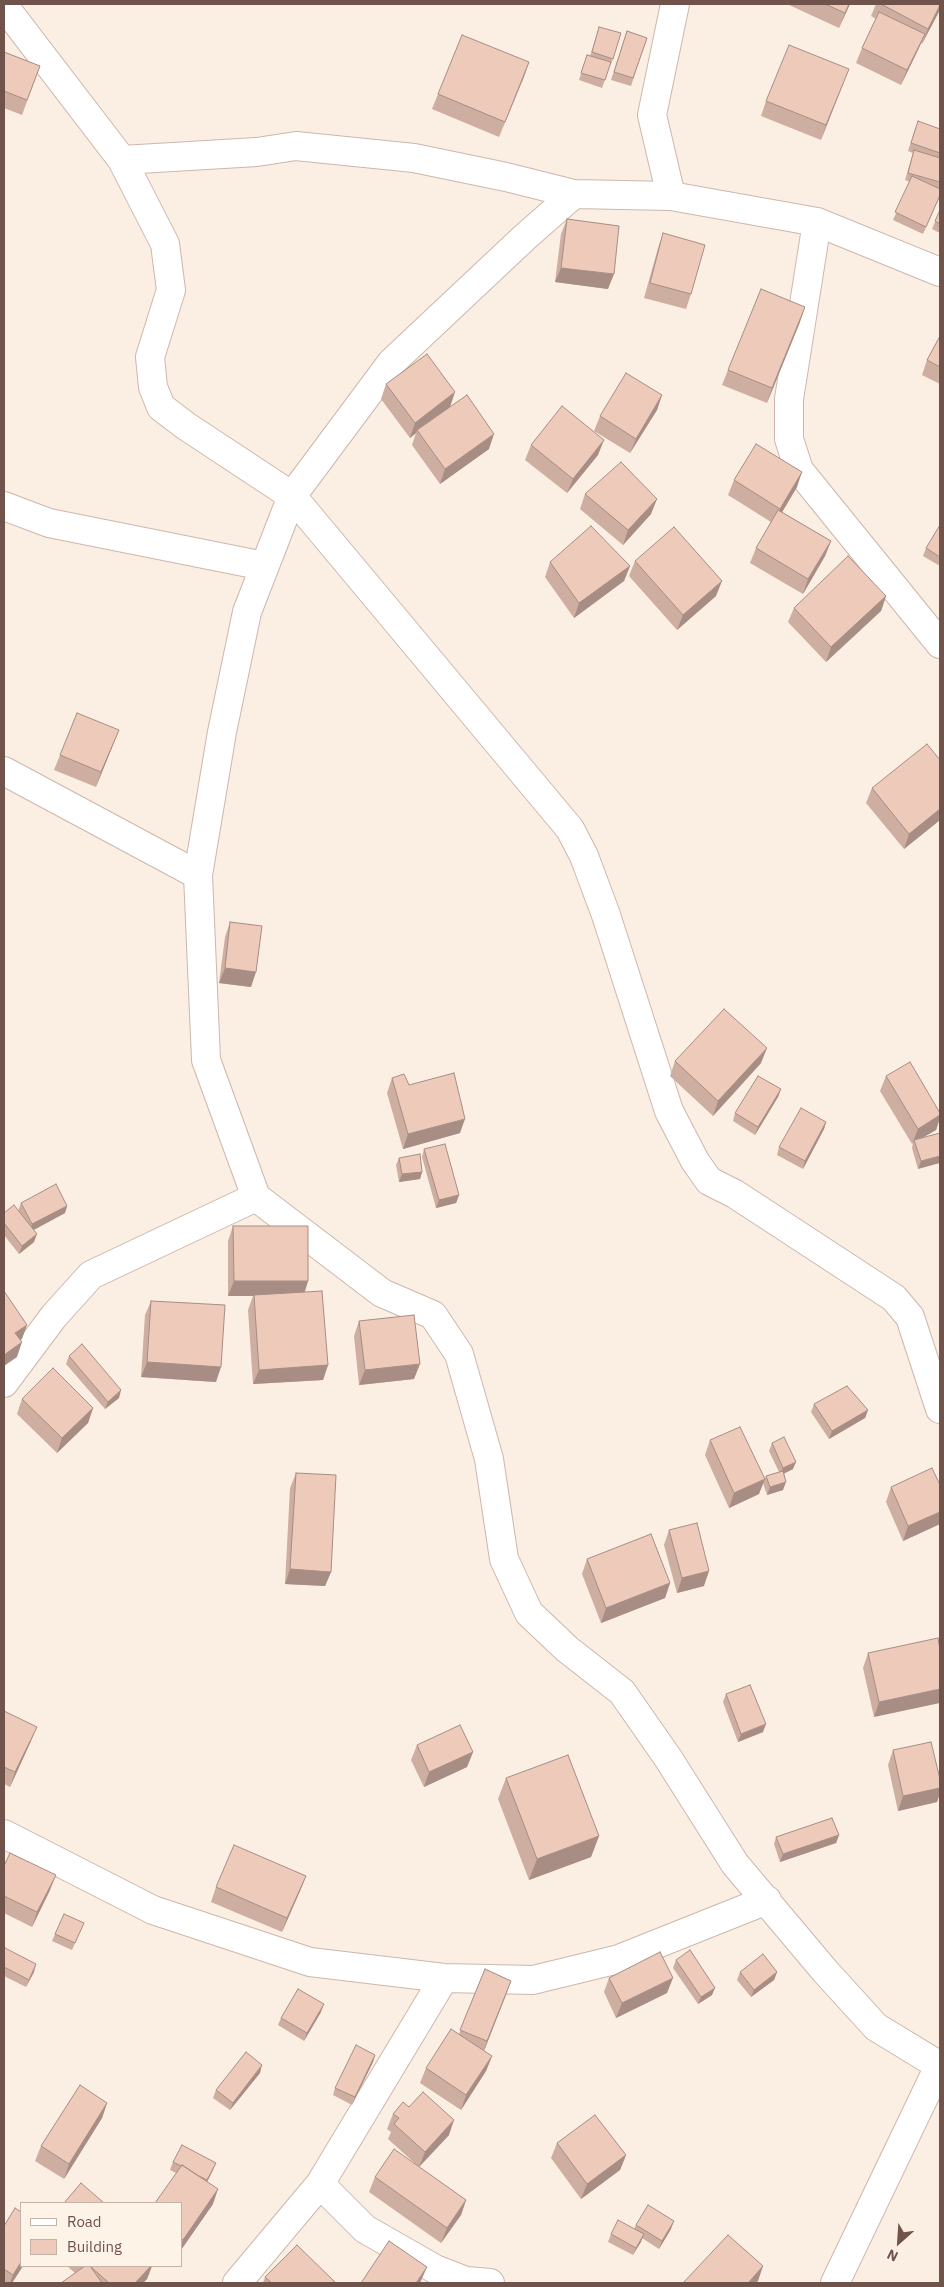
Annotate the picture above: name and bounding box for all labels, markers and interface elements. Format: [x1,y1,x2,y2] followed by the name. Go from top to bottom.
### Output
[20,2202,182,2267] legend
[67,2212,102,2231] text: Road
[874,2217,924,2267] north arrow
[67,2237,122,2256] text: Building
[884,2245,901,2266] text: N

